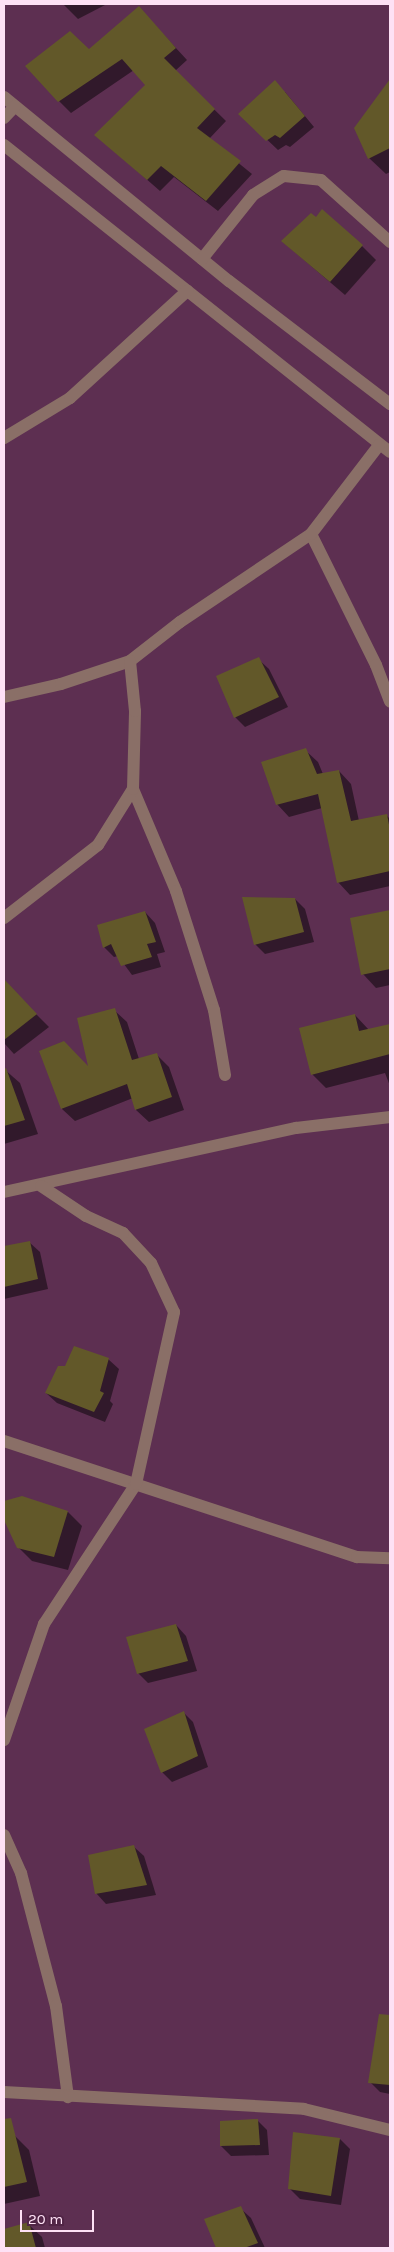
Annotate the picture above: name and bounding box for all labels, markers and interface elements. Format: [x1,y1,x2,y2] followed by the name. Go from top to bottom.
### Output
[22,2200,96,2232] scale bar
[28,2210,63,2228] text: 20 m

